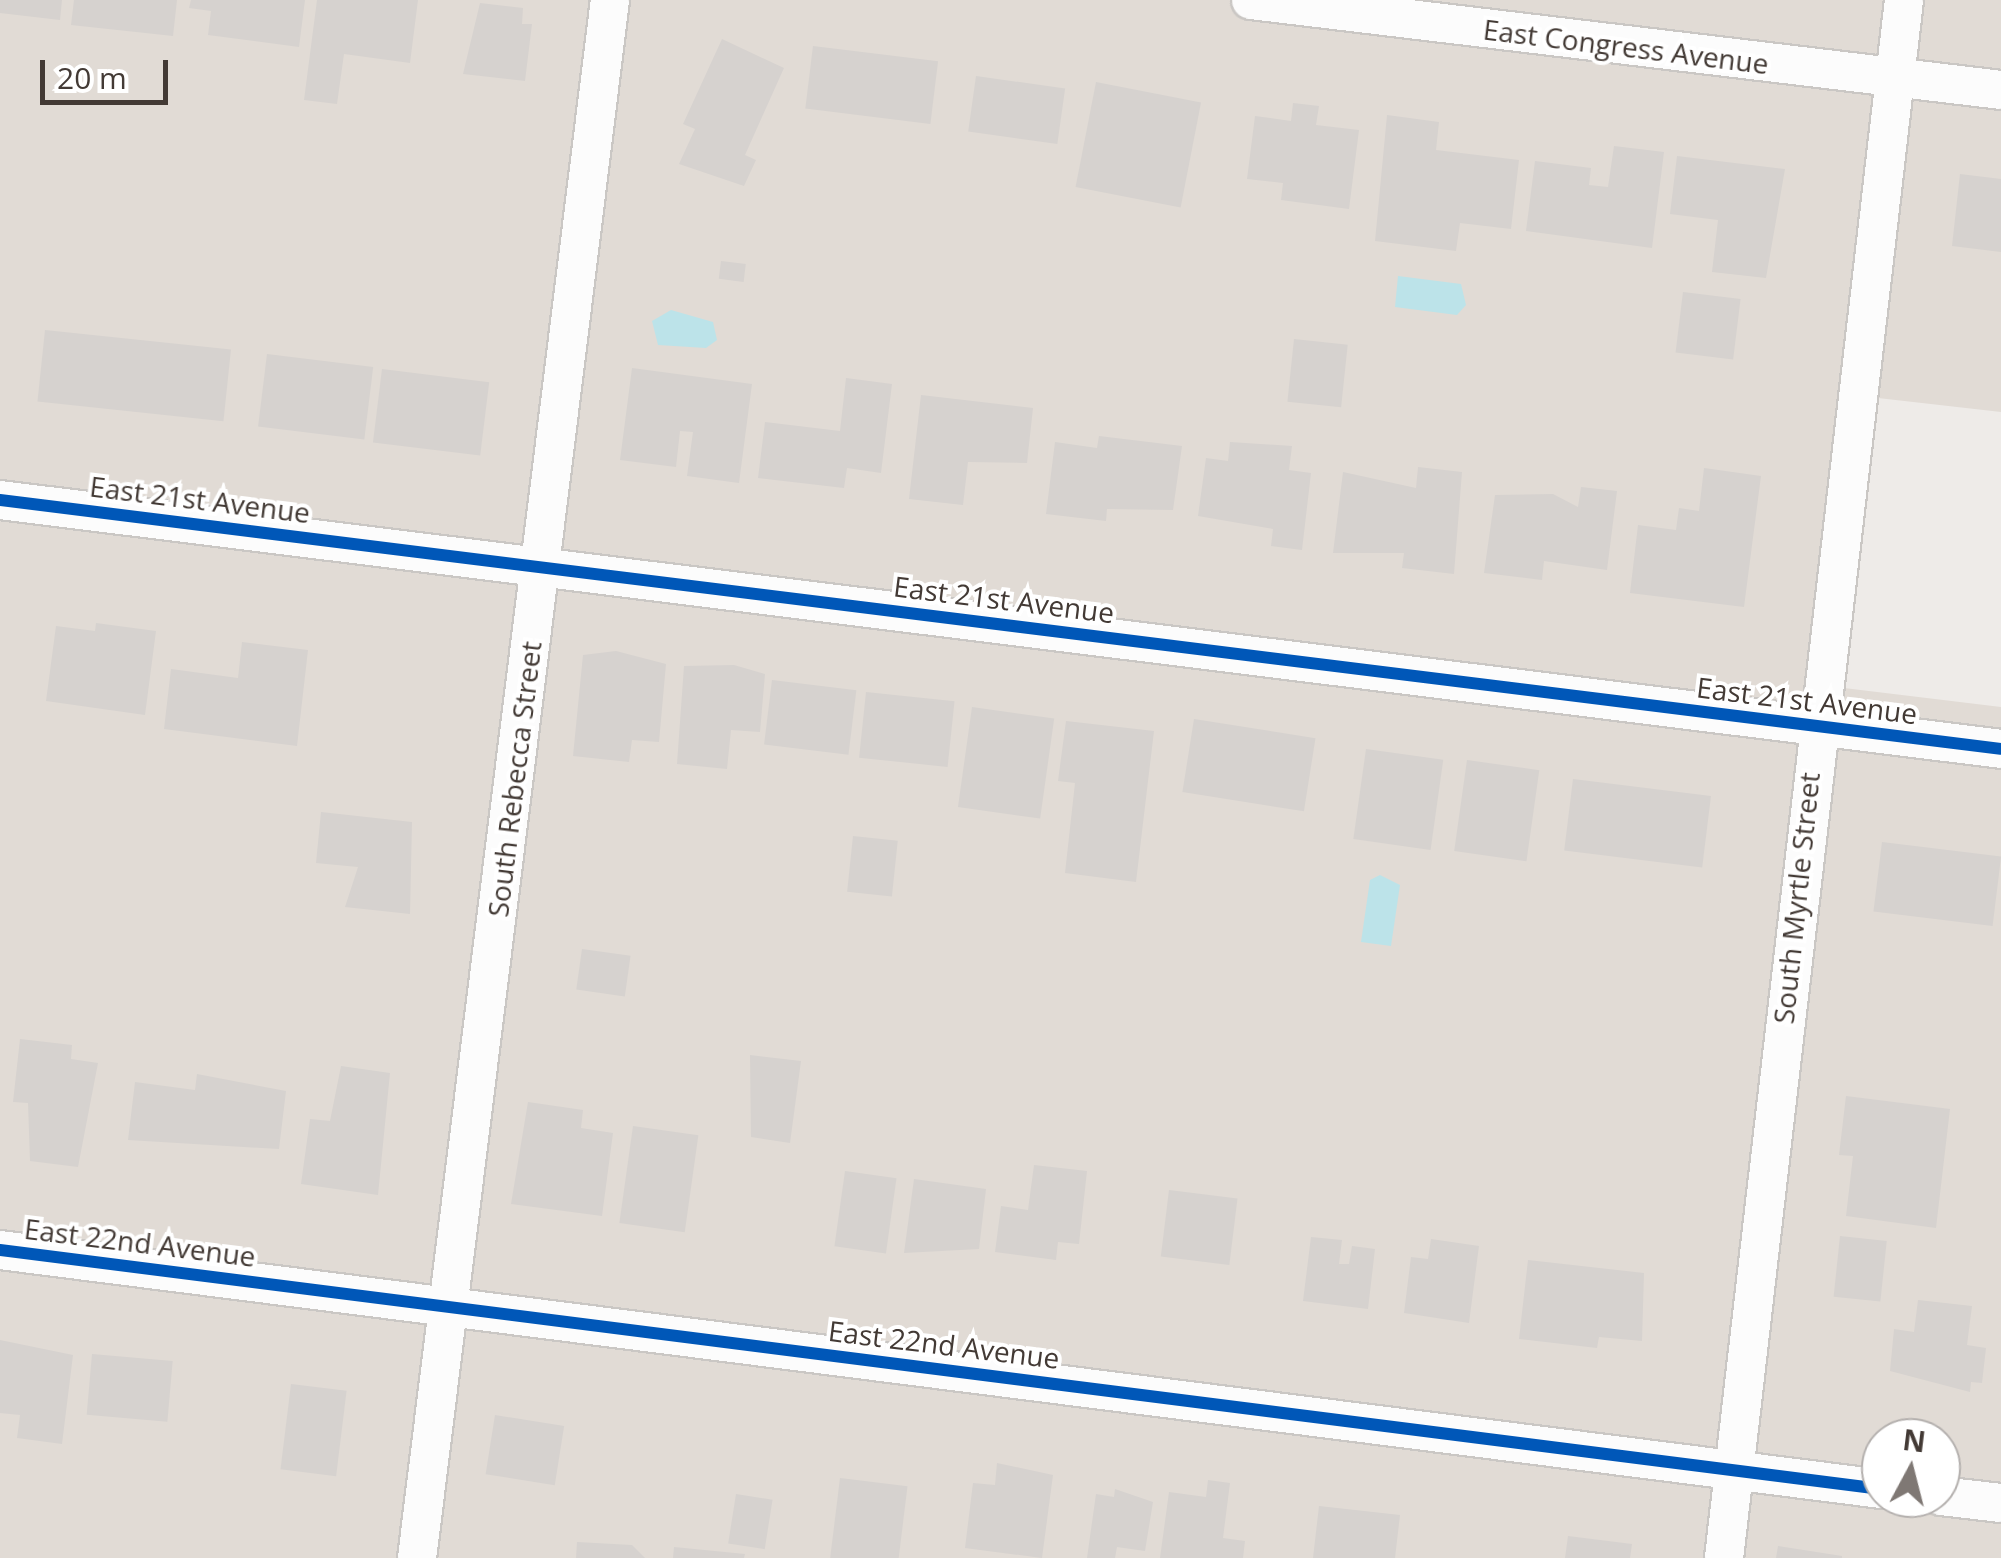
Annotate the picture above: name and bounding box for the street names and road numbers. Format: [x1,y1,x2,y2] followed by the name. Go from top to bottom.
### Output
[1481,12,1771,80] street label: East Congress Avenue
[88,469,312,529] street label: East 21st Avenue
[892,569,1116,629] street label: East 21st Avenue
[480,639,548,919] street label: South Rebecca Street
[1695,670,1919,730] street label: East 21st Avenue
[1766,771,1826,1025] street label: South Myrtle Street
[22,1211,258,1273] street label: East 22nd Avenue
[826,1313,1062,1375] street label: East 22nd Avenue

